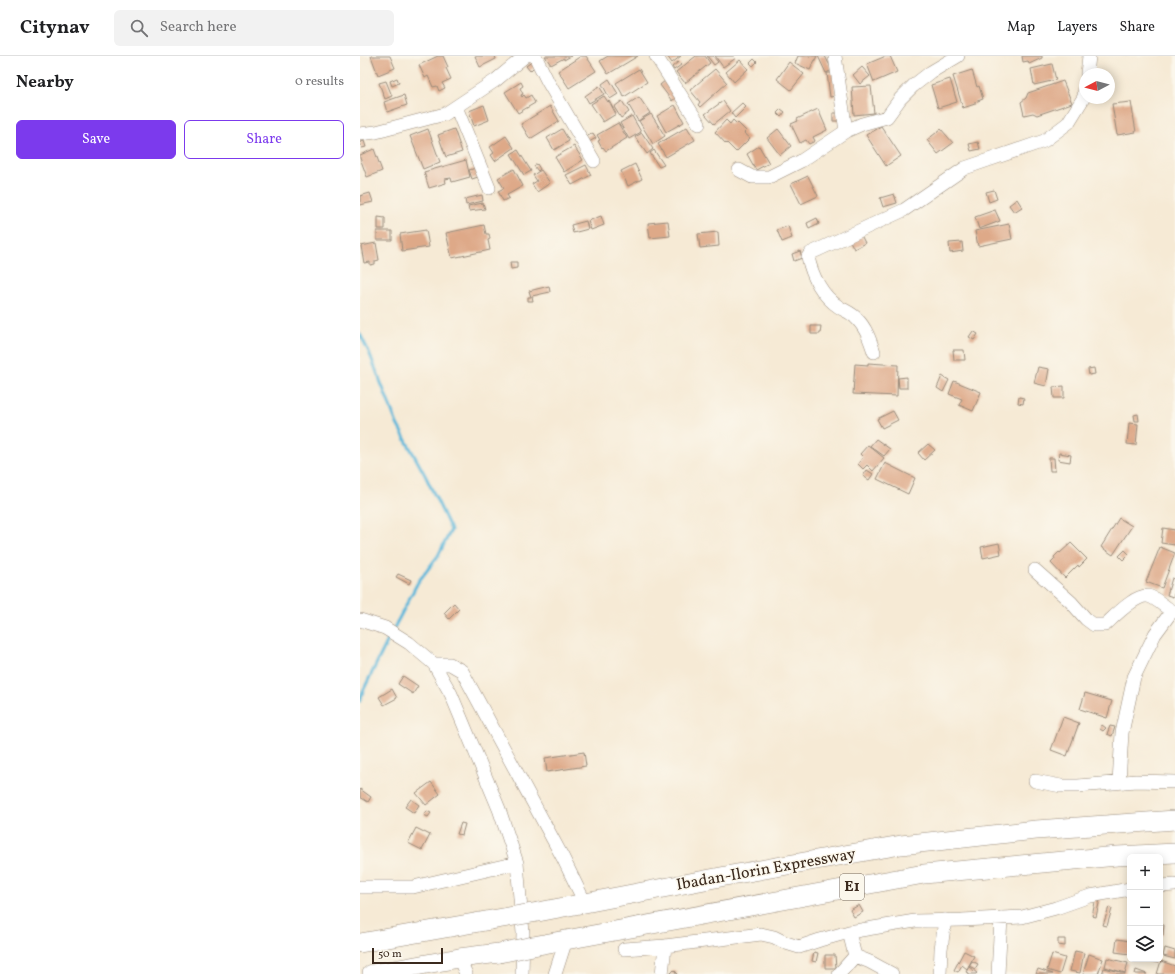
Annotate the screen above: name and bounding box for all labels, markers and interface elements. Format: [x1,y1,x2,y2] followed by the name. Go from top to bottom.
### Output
[114,10,394,46] search box
[20,15,90,41] text: Citynav
[128,17,150,39] icon: search
[160,17,237,38] text: Search here
[1007,18,1035,37] text: Map
[1057,18,1097,37] text: Layers
[1119,18,1155,37] text: Share
[1079,68,1115,104] north arrow
[16,71,74,94] text: Nearby
[295,73,344,91] text: 0 results
[16,120,176,159] button: Save
[184,120,344,159] button: Share
[675,843,858,897] street label: Ibadan-Ilorin Expressway
[1127,854,1163,962] map controls
[1127,854,1163,890] button: +
[840,874,864,900] road number: E1
[1127,890,1163,926] button: −
[1127,926,1163,962] button: layers
[372,946,443,965] scale bar
[378,947,402,962] text: 50 m

